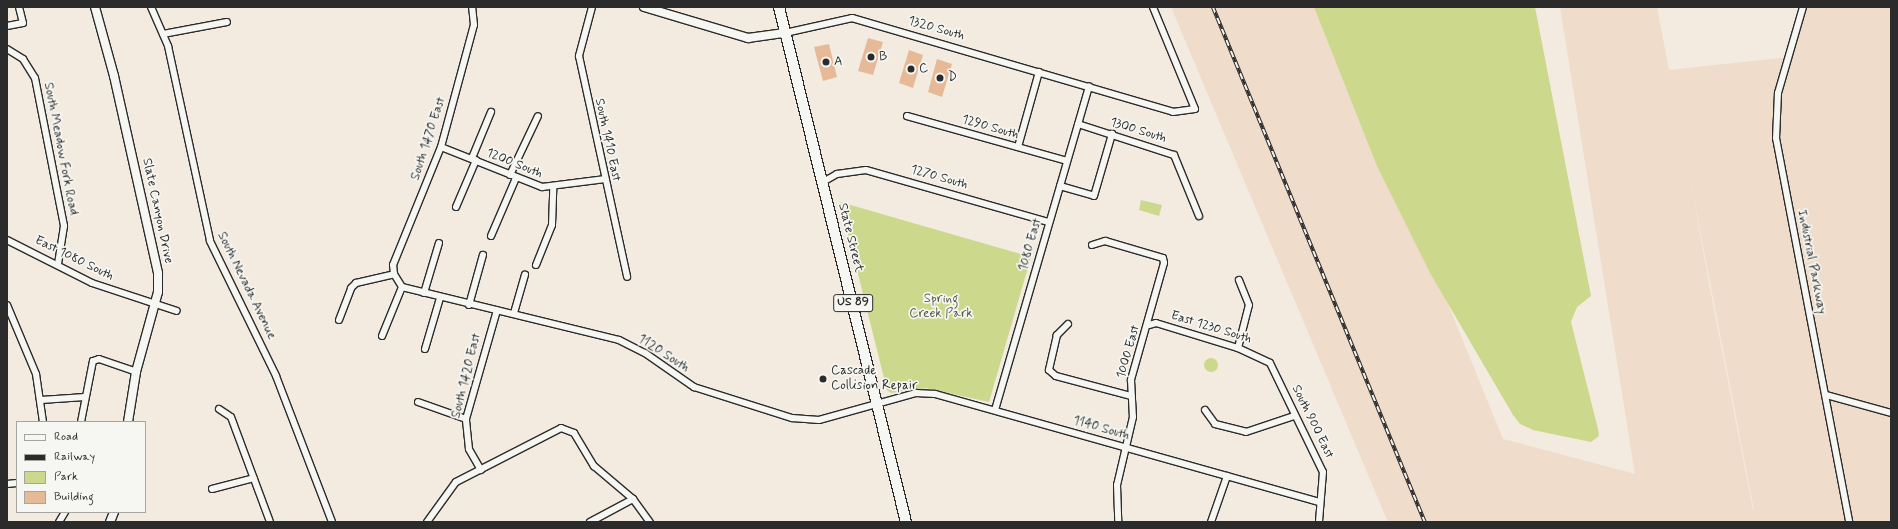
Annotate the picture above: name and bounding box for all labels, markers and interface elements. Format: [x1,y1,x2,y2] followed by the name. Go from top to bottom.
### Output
[906,13,966,45] street label: 1320 South
[879,49,887,65] place label: B
[866,52,876,62] marker: B
[834,54,843,70] place label: A
[821,57,831,67] marker: A
[919,61,928,77] place label: C
[906,64,916,74] marker: C
[948,70,957,86] place label: D
[935,73,945,83] marker: D
[39,81,81,217] street label: South Meadow Fork Road
[408,95,450,183] street label: South 1470 East
[591,97,623,183] street label: South 1410 East
[960,112,1020,144] street label: 1290 South
[1108,115,1168,147] street label: 1300 South
[483,146,545,182] street label: 1200 South
[138,158,176,264] street label: Slate Canyon Drive
[909,162,969,194] street label: 1270 South
[834,202,866,274] street label: State Street
[1794,210,1828,314] street label: Industrial Parkway
[1016,217,1046,273] street label: 1080 East
[213,230,279,342] street label: South Nevada Avenue
[32,233,116,285] street label: East 1080 South
[910,292,972,323] park label: Spring Creek Park
[833,293,873,313] road number: US 89
[1169,308,1253,348] street label: East 1230 South
[1114,324,1144,380] street label: 1000 East
[449,332,485,420] street label: South 1420 East
[634,332,692,376] street label: 1120 South
[831,364,917,395] place label: Cascade Collision Repair
[818,374,828,384] marker: Cascade Collision Repair
[1287,383,1337,461] street label: South 900 East
[1071,413,1131,445] street label: 1140 South
[16,421,146,513] legend
[54,429,78,445] text: Road
[54,449,95,465] text: Railway
[54,469,78,485] text: Park
[54,489,94,505] text: Building

